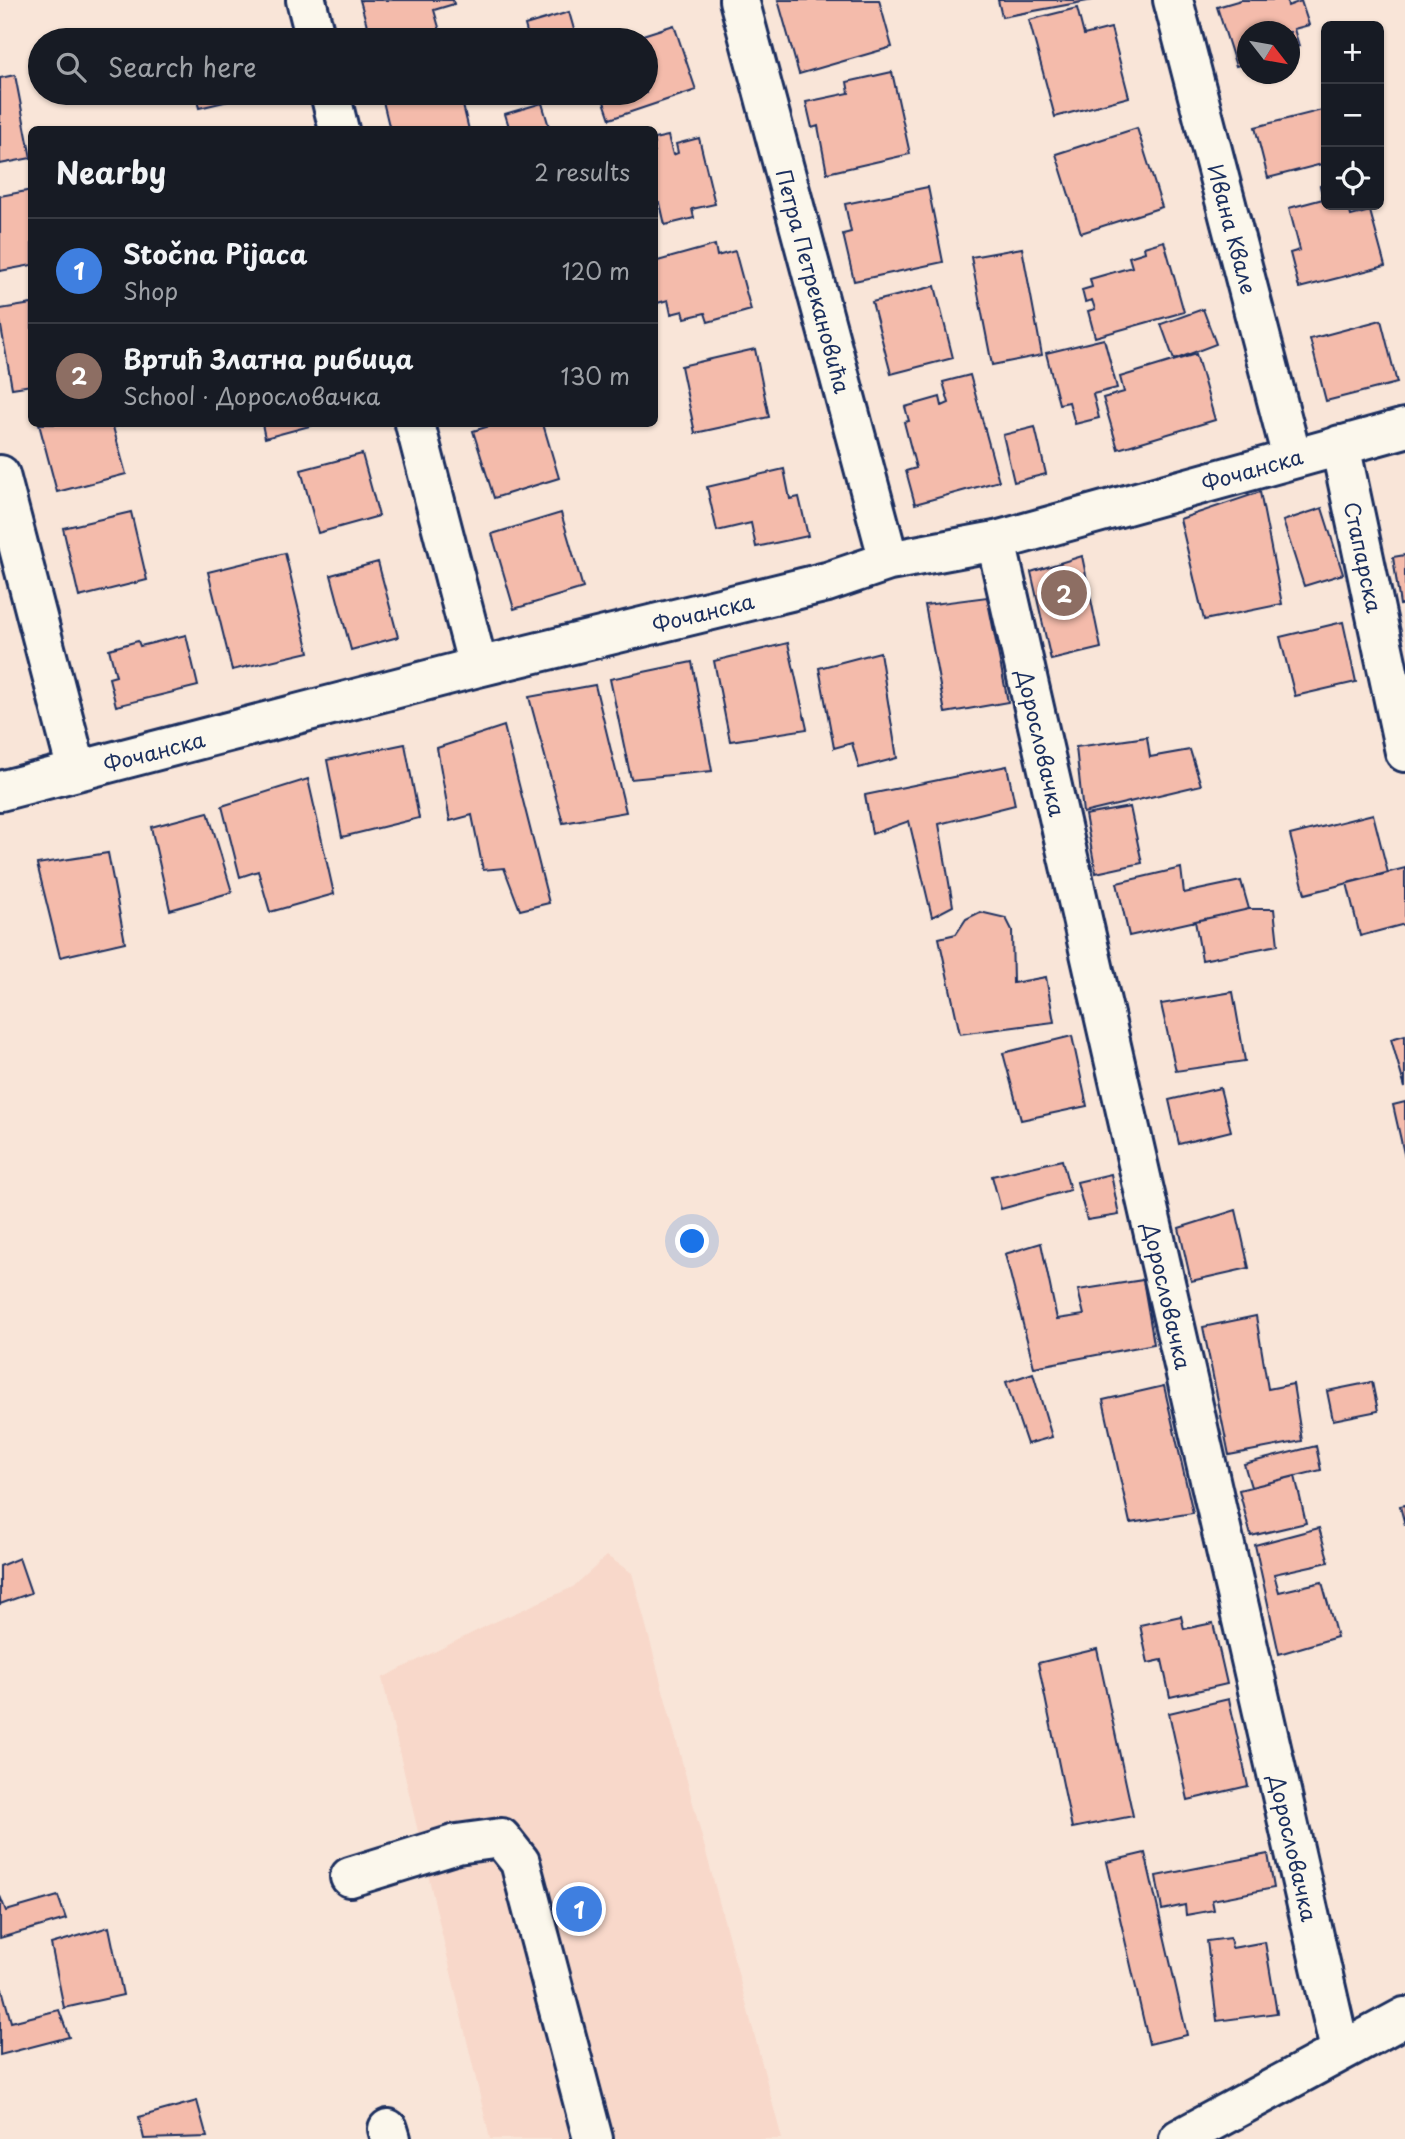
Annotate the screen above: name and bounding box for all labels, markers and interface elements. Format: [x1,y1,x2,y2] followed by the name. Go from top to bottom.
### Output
[1237,21,1300,84] north arrow
[1321,21,1384,210] map controls
[1321,21,1384,84] button: +
[28,28,658,105] search box
[108,47,257,86] text: Search here
[52,48,90,86] icon: search
[1321,84,1384,147] button: −
[1321,147,1384,210] button: locate
[56,149,166,194] text: Nearby
[534,154,630,189] text: 2 results
[1200,160,1266,298] street label: Ивана Квале
[769,165,860,397] street label: Петра Петрекановића
[123,234,308,273] text: Stočna Pijaca
[74,253,85,288] text: 1
[562,253,630,288] text: 120 m
[123,273,178,308] text: Shop
[123,339,414,378] text: Вртић Златна рибица
[71,358,87,393] text: 2
[560,358,630,393] text: 130 m
[123,378,380,413] text: School · Дорословачка
[1198,439,1306,499] street label: Фочанска
[1337,499,1392,616] street label: Стапарска
[1041,567,1087,619] pin: 2
[649,584,757,640] street label: Фочанска
[1009,666,1075,820] street label: Дорословачка
[100,722,208,780] street label: Фочанска
[1135,1219,1201,1373] street label: Дорословачка
[675,1224,709,1258] your location
[1261,1771,1327,1925] street label: Дорословачка
[556,1883,602,1935] pin: 1

